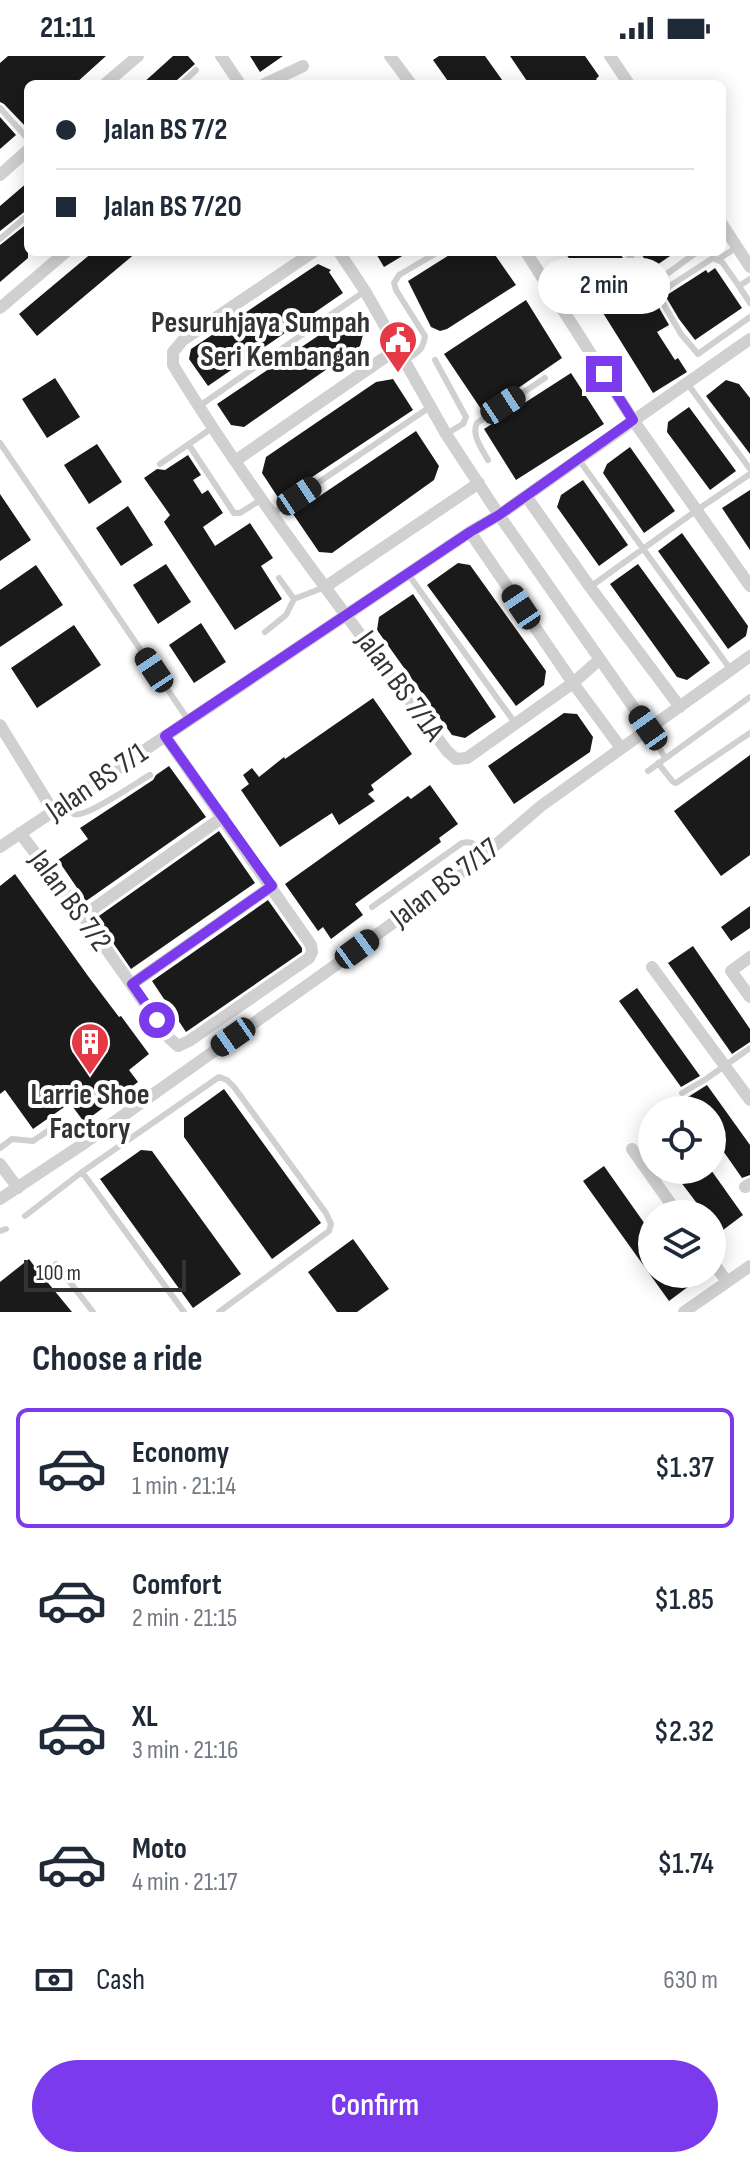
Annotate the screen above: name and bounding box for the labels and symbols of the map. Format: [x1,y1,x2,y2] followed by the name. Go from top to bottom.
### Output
[538,258,670,314] callout: 2 min
[151,305,370,375] place label: Pesuruhjaya Sumpah Seri Kembangan
[377,319,419,374] public building icon: Pesuruhjaya Sumpah Seri Kembangan
[586,356,622,392] route end
[476,382,530,428] car
[272,473,326,519] car
[498,580,544,634] car
[347,623,452,748] street label: Jalan BS 7/1A
[131,643,177,697] car
[624,701,672,755] car
[39,735,155,829] street label: Jalan BS 7/1
[383,831,506,936] street label: Jalan BS 7/17
[21,843,119,959] street label: Jalan BS 7/2
[331,925,383,973] car
[139,1002,175,1038] route start
[206,1013,260,1061] car
[69,1021,111,1076] building icon: Larrie Shoe Factory
[30,1077,150,1147] place label: Larrie Shoe Factory
[24,1256,186,1292] scale bar

